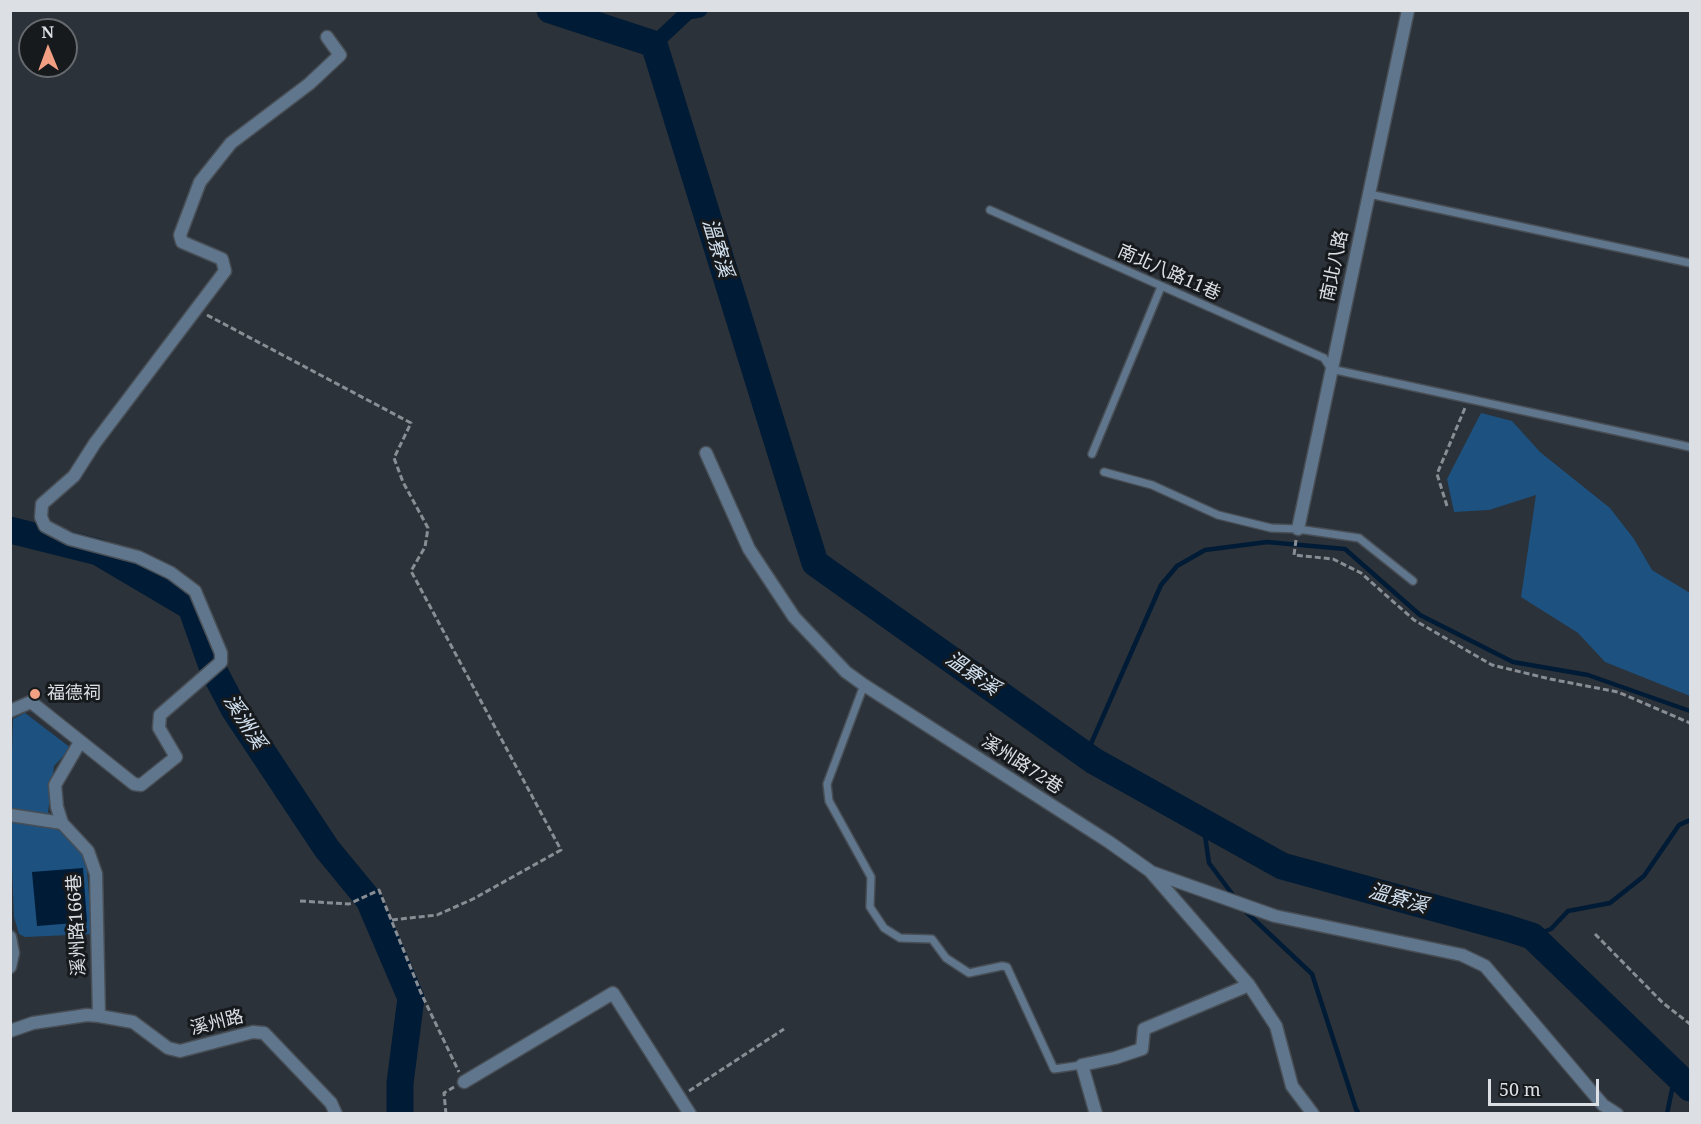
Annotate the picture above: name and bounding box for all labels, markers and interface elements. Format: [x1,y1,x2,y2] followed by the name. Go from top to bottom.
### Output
[18,18,78,78] north arrow
[41,21,54,43] text: N
[697,216,737,280] water label: 溫寮溪
[1317,229,1353,303] street label: 南北八路
[1114,241,1224,305] street label: 南北八路11巷
[941,647,1003,701] water label: 溫寮溪
[47,683,101,705] place label: 福德祠
[28,687,42,701] marker: 福德祠
[218,690,270,754] water label: 溪洲溪
[977,731,1067,799] street label: 溪州路72巷
[64,873,90,977] street label: 溪州路166巷
[1366,879,1430,919] water label: 溫寮溪
[188,1006,246,1040] street label: 溪州路
[1491,1067,1602,1105] scale bar
[1499,1077,1541,1101] text: 50 m

